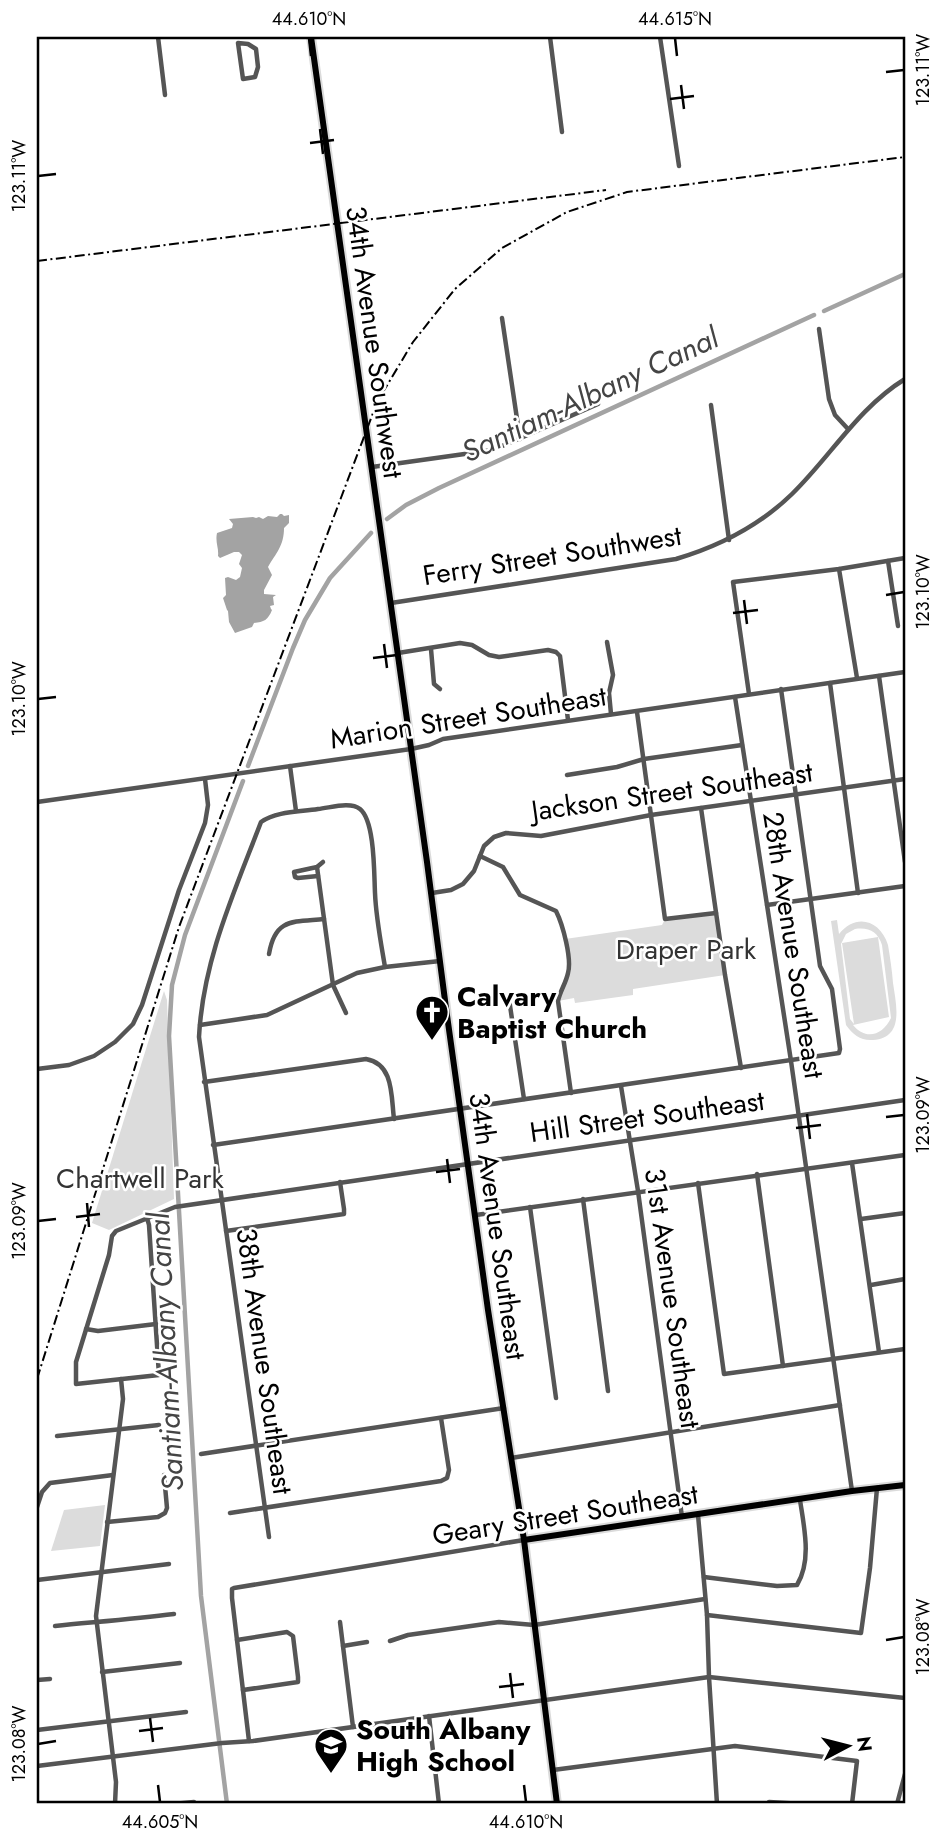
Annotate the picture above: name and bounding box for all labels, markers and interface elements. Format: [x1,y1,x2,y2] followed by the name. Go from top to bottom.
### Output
[272,6,346,32] text: 44.610°N
[638,6,712,32] text: 44.615°N
[910,34,936,106] text: 123.11°W
[6,140,32,212] text: 123.11°W
[335,203,414,481] street label: 34th Avenue Southwest
[454,316,726,473] water label: Santiam-Albany Canal
[420,515,685,596] street label: Ferry Street Southwest
[910,554,936,630] text: 123.10°W
[6,661,32,737] text: 123.10°W
[327,675,609,760] street label: Marion Street Southeast
[525,751,816,832] street label: Jackson Street Southeast
[752,809,835,1082] street label: 28th Avenue Southeast
[616,929,757,970] park label: Draper Park
[457,976,647,1049] place label: Calvary Baptist Church
[413,993,451,1042] church icon: Calvary Baptist Church
[910,1076,936,1154] text: 123.09°W
[527,1080,767,1153] street label: Hill Street Southeast
[458,1090,537,1363] street label: 34th Avenue Southeast
[56,1158,225,1199] park label: Chartwell Park
[634,1165,711,1431] street label: 31st Avenue Southeast
[6,1182,32,1260] text: 123.09°W
[137,1210,194,1492] water label: Santiam-Albany Canal
[226,1225,304,1497] street label: 38th Avenue Southeast
[429,1473,701,1556] street label: Geary Street Southeast
[910,1598,936,1675] text: 123.08°W
[6,1705,32,1782] text: 123.08°W
[356,1709,531,1782] place label: South Albany High School
[813,1712,883,1782] north arrow
[312,1726,350,1775] school or university icon: South Albany High School
[850,1735,879,1753] text: N
[122,1809,198,1835] text: 44.605°N
[489,1809,563,1835] text: 44.610°N

